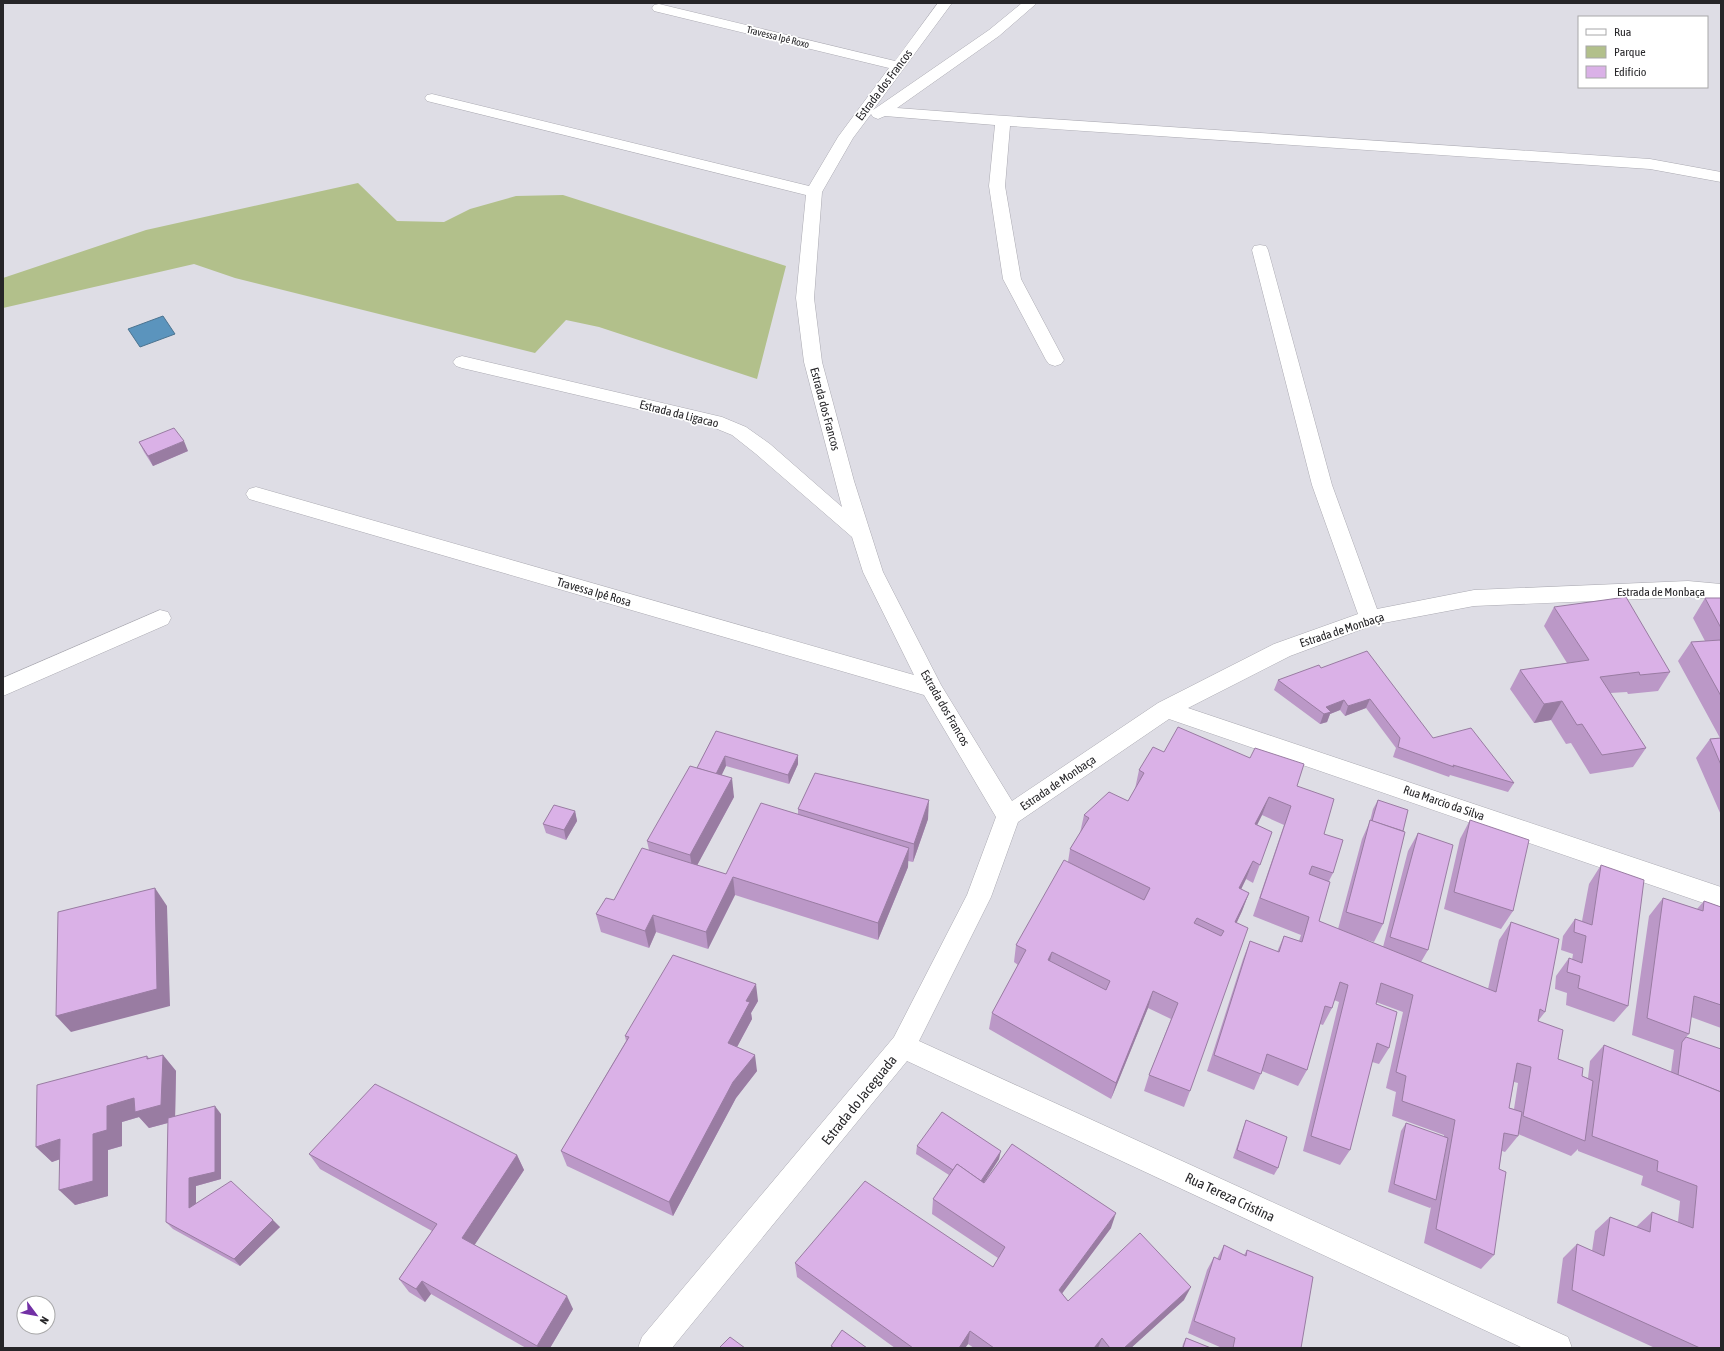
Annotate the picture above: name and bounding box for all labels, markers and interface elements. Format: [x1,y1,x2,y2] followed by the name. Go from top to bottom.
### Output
[1578,16,1708,88] legend
[745,24,811,50] street label: Travessa Ipê Roxo
[1614,25,1631,39] text: Rua
[1614,45,1646,59] text: Parque
[853,47,915,123] street label: Estrada dos Francos
[1614,65,1647,79] text: Edifício
[807,366,843,452] street label: Estrada dos Francos
[638,397,720,431] street label: Estrada da Ligacao
[555,575,633,609] street label: Travessa Ipê Rosa
[1617,585,1705,599] street label: Estrada de Monbaça
[1298,610,1386,650] street label: Estrada de Monbaça
[918,668,972,748] street label: Estrada dos Francos
[1018,753,1098,813] street label: Estrada de Monbaça
[1402,783,1486,823] street label: Rua Marcio da Silva
[818,1052,900,1148] street label: Estrada do Jaceguada
[1183,1169,1277,1225] street label: Rua Tereza Cristina
[16,1295,56,1335] north arrow
[38,1314,51,1326] text: N

